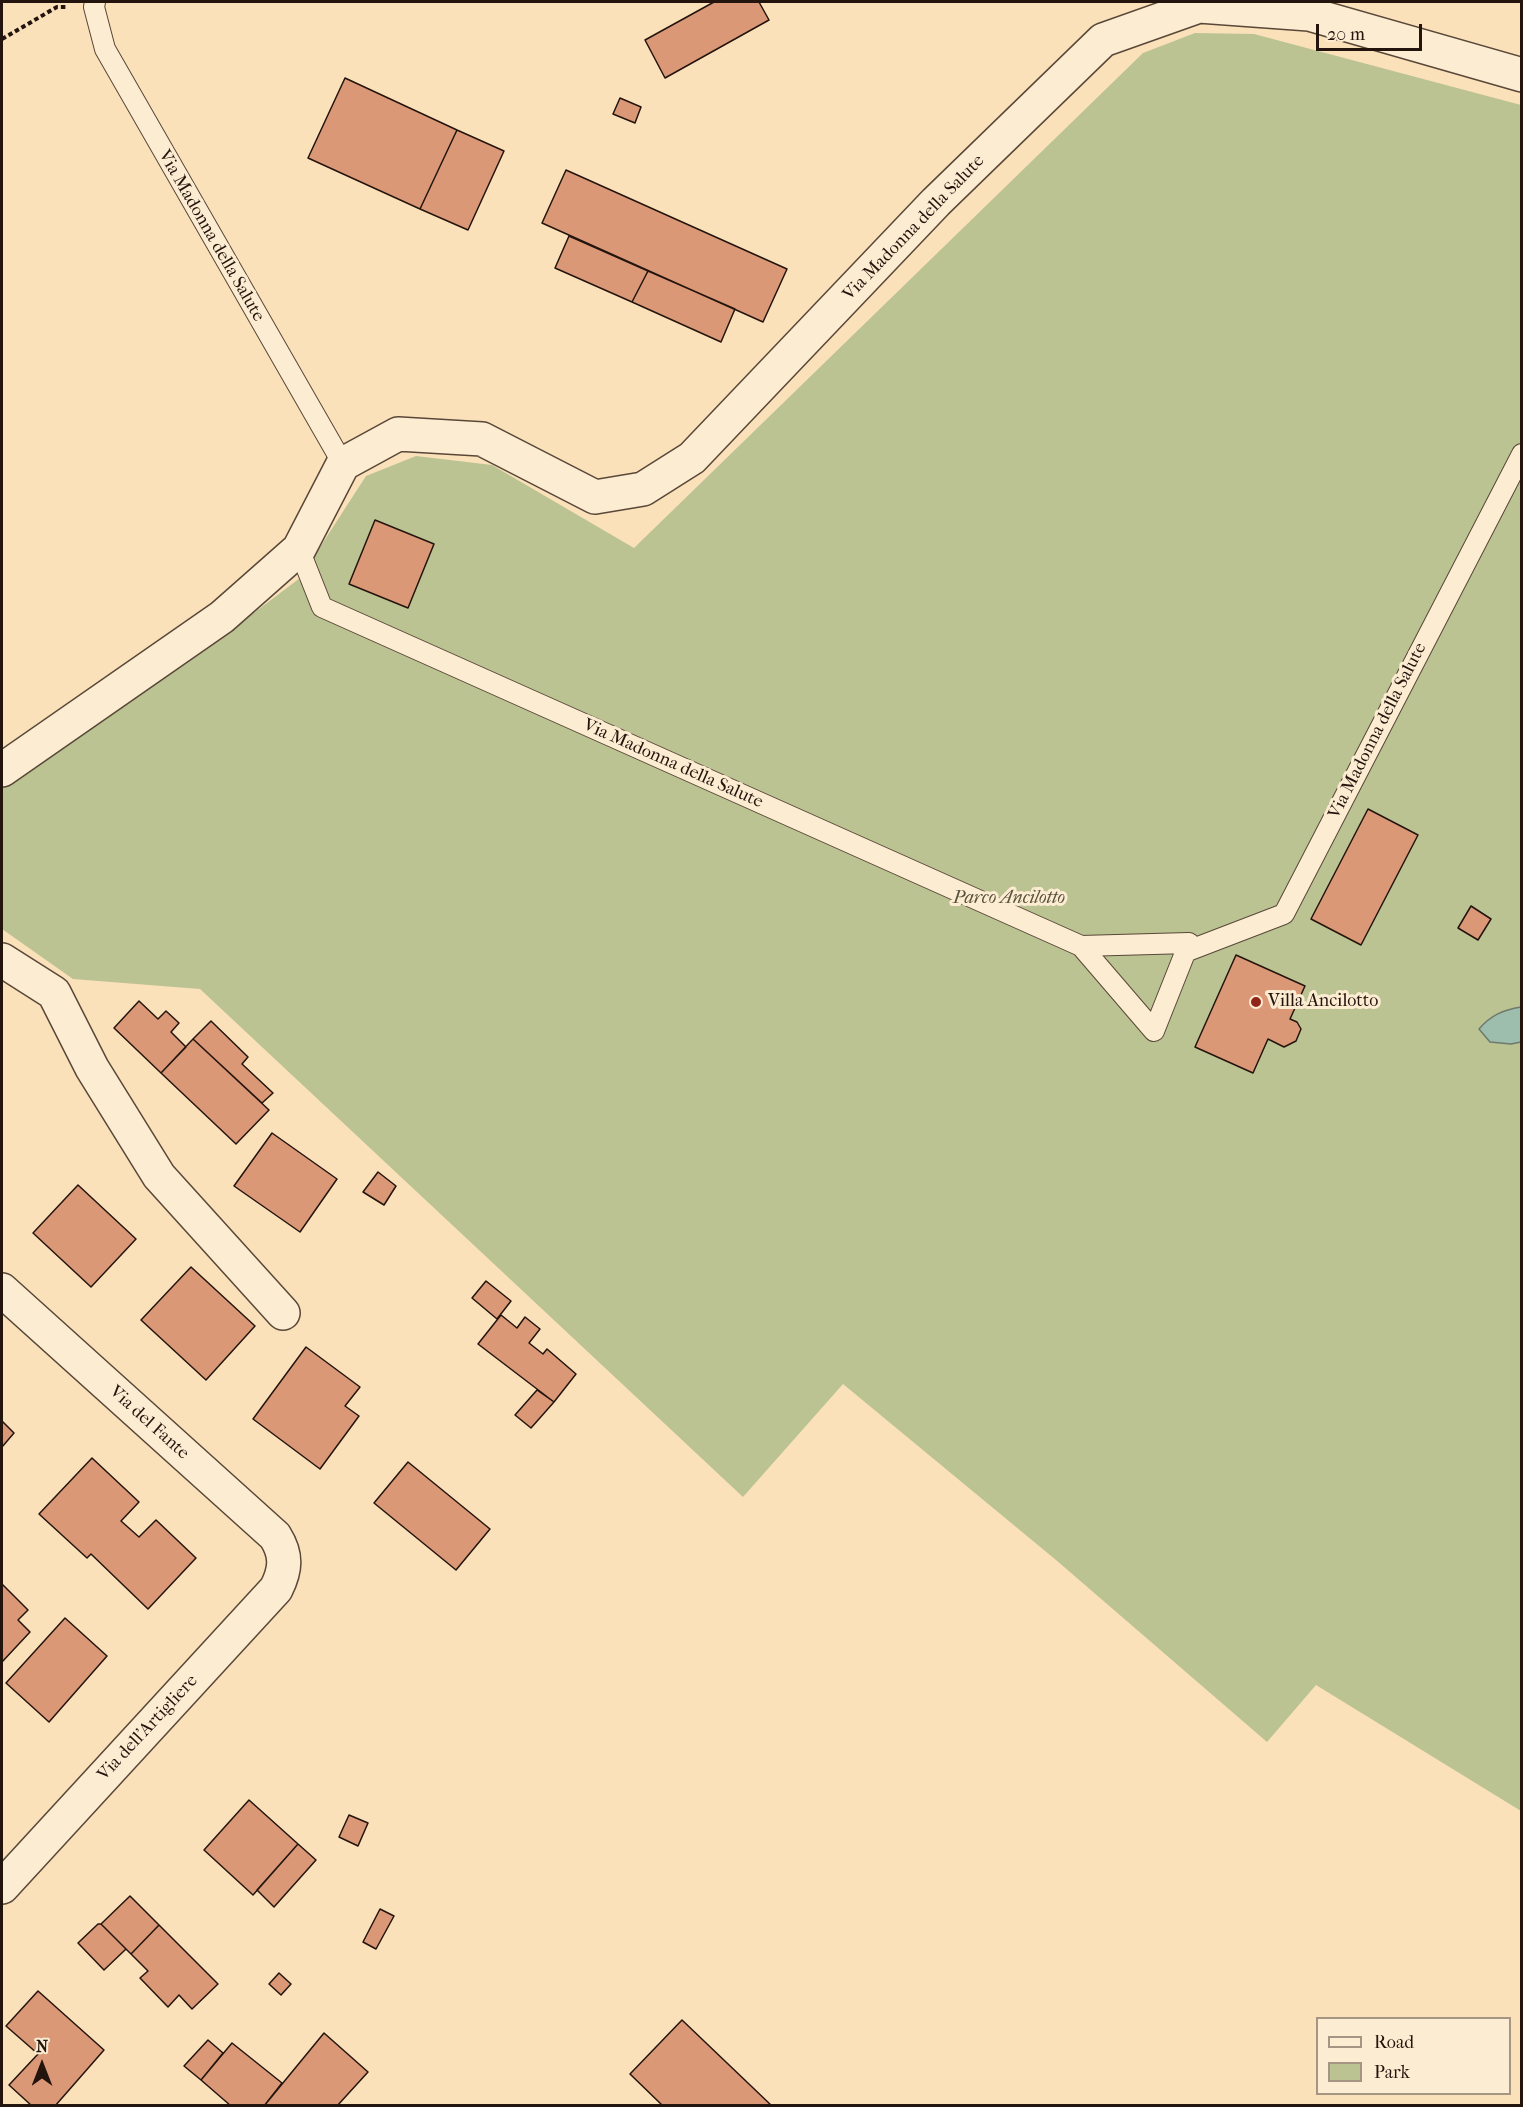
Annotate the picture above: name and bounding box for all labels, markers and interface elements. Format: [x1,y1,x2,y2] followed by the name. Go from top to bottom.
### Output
[1319,12,1426,50] scale bar
[1327,24,1365,45] text: 20 m
[153,146,269,326] street label: Via Madonna della Salute
[839,151,989,305] street label: Via Madonna della Salute
[1324,639,1432,823] street label: Via Madonna della Salute
[580,715,766,813] street label: Via Madonna della Salute
[953,888,1065,910] park label: Parco Ancilotto
[1268,991,1378,1013] place label: Villa Ancilotto
[1249,995,1263,1009] marker: Villa Ancilotto
[105,1381,193,1465] street label: Via del Fante
[93,1671,203,1785] street label: Via dell'Artigliere
[1316,2017,1511,2095] legend
[1374,2032,1414,2053] text: Road
[12,2035,72,2095] north arrow
[36,2037,48,2056] text: N
[1374,2062,1410,2083] text: Park

